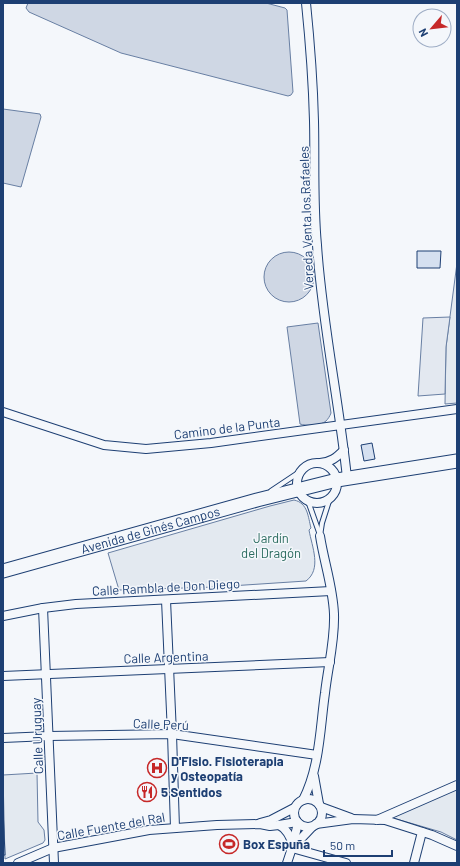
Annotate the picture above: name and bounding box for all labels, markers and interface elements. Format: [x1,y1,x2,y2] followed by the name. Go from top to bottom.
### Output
[412,8,452,48] north arrow
[415,27,430,39] text: N
[295,146,317,290] street label: Vereda Venta los Rafaeles
[173,414,281,442] street label: Camino de la Punta
[79,503,222,557] street label: Avenida de Ginés Campos
[241,530,301,561] park label: Jardín del Dragón
[92,575,240,599] street label: Calle Rambla de Don Diego
[123,648,209,666] street label: Calle Argentina
[28,697,46,775] street label: Calle Uruguay
[133,715,189,733] street label: Calle Perú
[171,753,284,784] place label: D'Fisio. Fisioterapia y Osteopatía
[146,757,168,779] hospital icon: D'Fisio. Fisioterapia y Osteopatía
[136,781,158,803] restaurant icon: 5 Sentidos
[161,784,222,800] place label: 5 Sentidos
[56,809,166,843] street label: Calle Fuente del Ral
[324,832,392,858] scale bar
[218,833,240,855] sports icon: Box Espuña
[243,836,310,852] place label: Box Espuña
[330,838,355,852] text: 50 m

